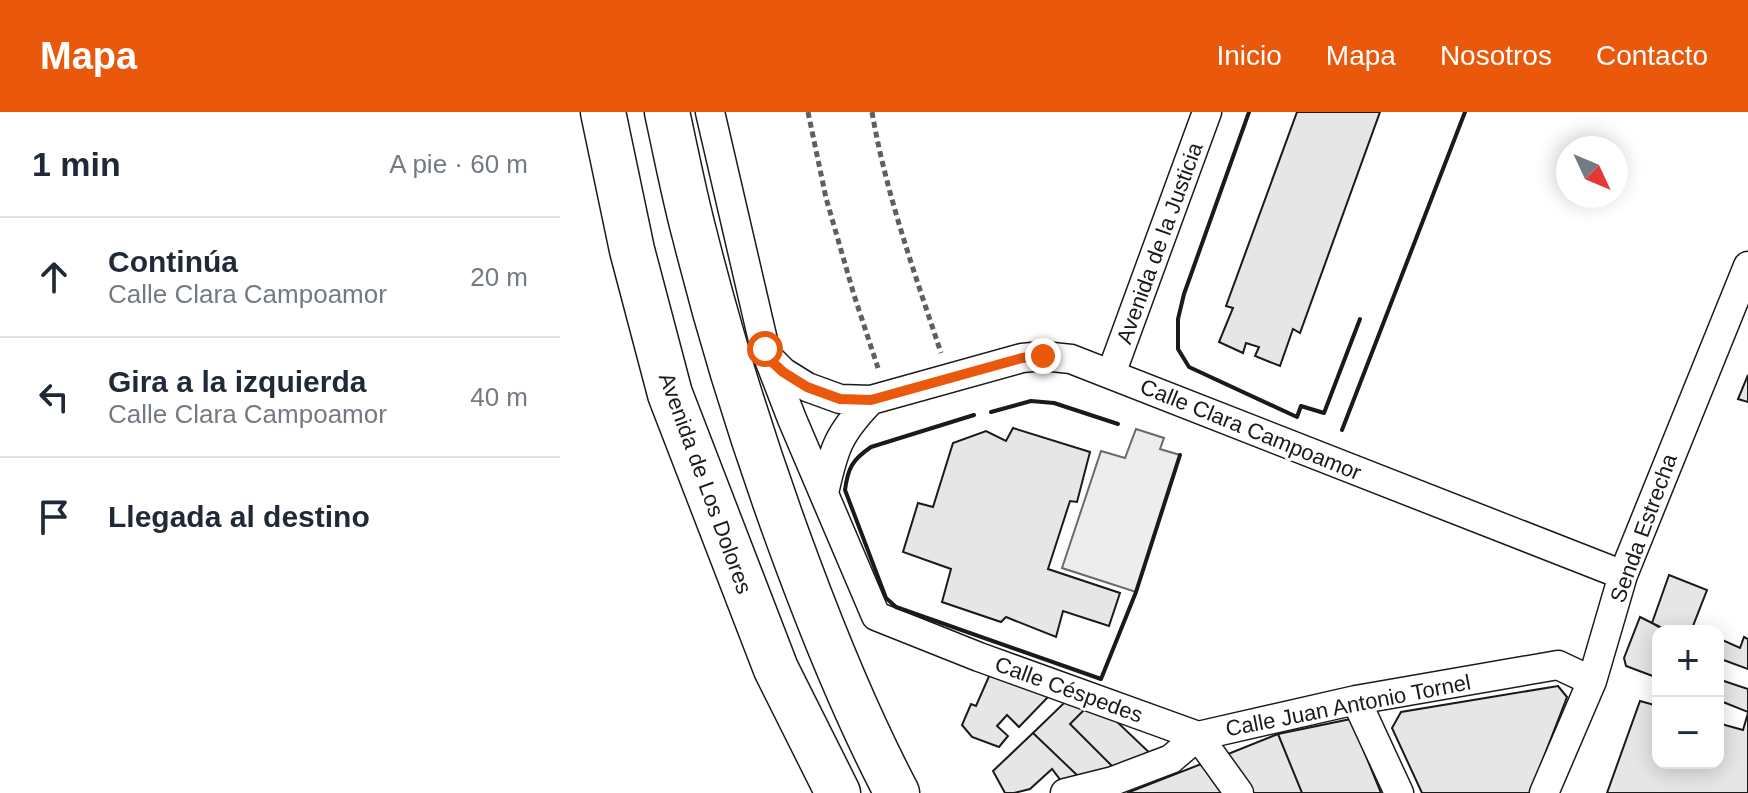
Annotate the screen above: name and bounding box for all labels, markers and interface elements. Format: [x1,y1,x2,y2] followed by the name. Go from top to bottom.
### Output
[40,35,137,77] text: Mapa
[1216,40,1282,71] text: Inicio
[1326,40,1396,71] text: Mapa
[1440,40,1552,71] text: Nosotros
[1596,40,1708,71] text: Contacto
[1556,136,1628,208] north arrow
[1111,138,1208,347] street label: Avenida de la Justicia
[32,145,121,183] text: 1 min
[389,149,528,179] text: A pie · 60 m
[108,245,238,278] text: Continúa
[32,255,76,299] icon: ahead
[470,262,528,292] text: 20 m
[108,279,387,309] text: Calle Clara Campoamor
[747,331,783,367] route start
[1025,338,1061,374] route end
[108,365,366,398] text: Gira a la izquierda
[654,369,757,597] street label: Avenida de Los Dolores
[1137,374,1365,485] street label: Calle Clara Campoamor
[32,375,76,419] icon: left
[470,382,528,412] text: 40 m
[108,399,387,429] text: Calle Clara Campoamor
[1605,450,1682,606] street label: Senda Estrecha
[32,495,76,539] icon: arrive
[108,500,370,533] text: Llegada al destino
[1652,625,1724,769] map controls
[1652,625,1724,697] button: +
[992,651,1146,728] street label: Calle Céspedes
[1223,669,1473,742] street label: Calle Juan Antonio Tornel
[1652,697,1724,769] button: −

